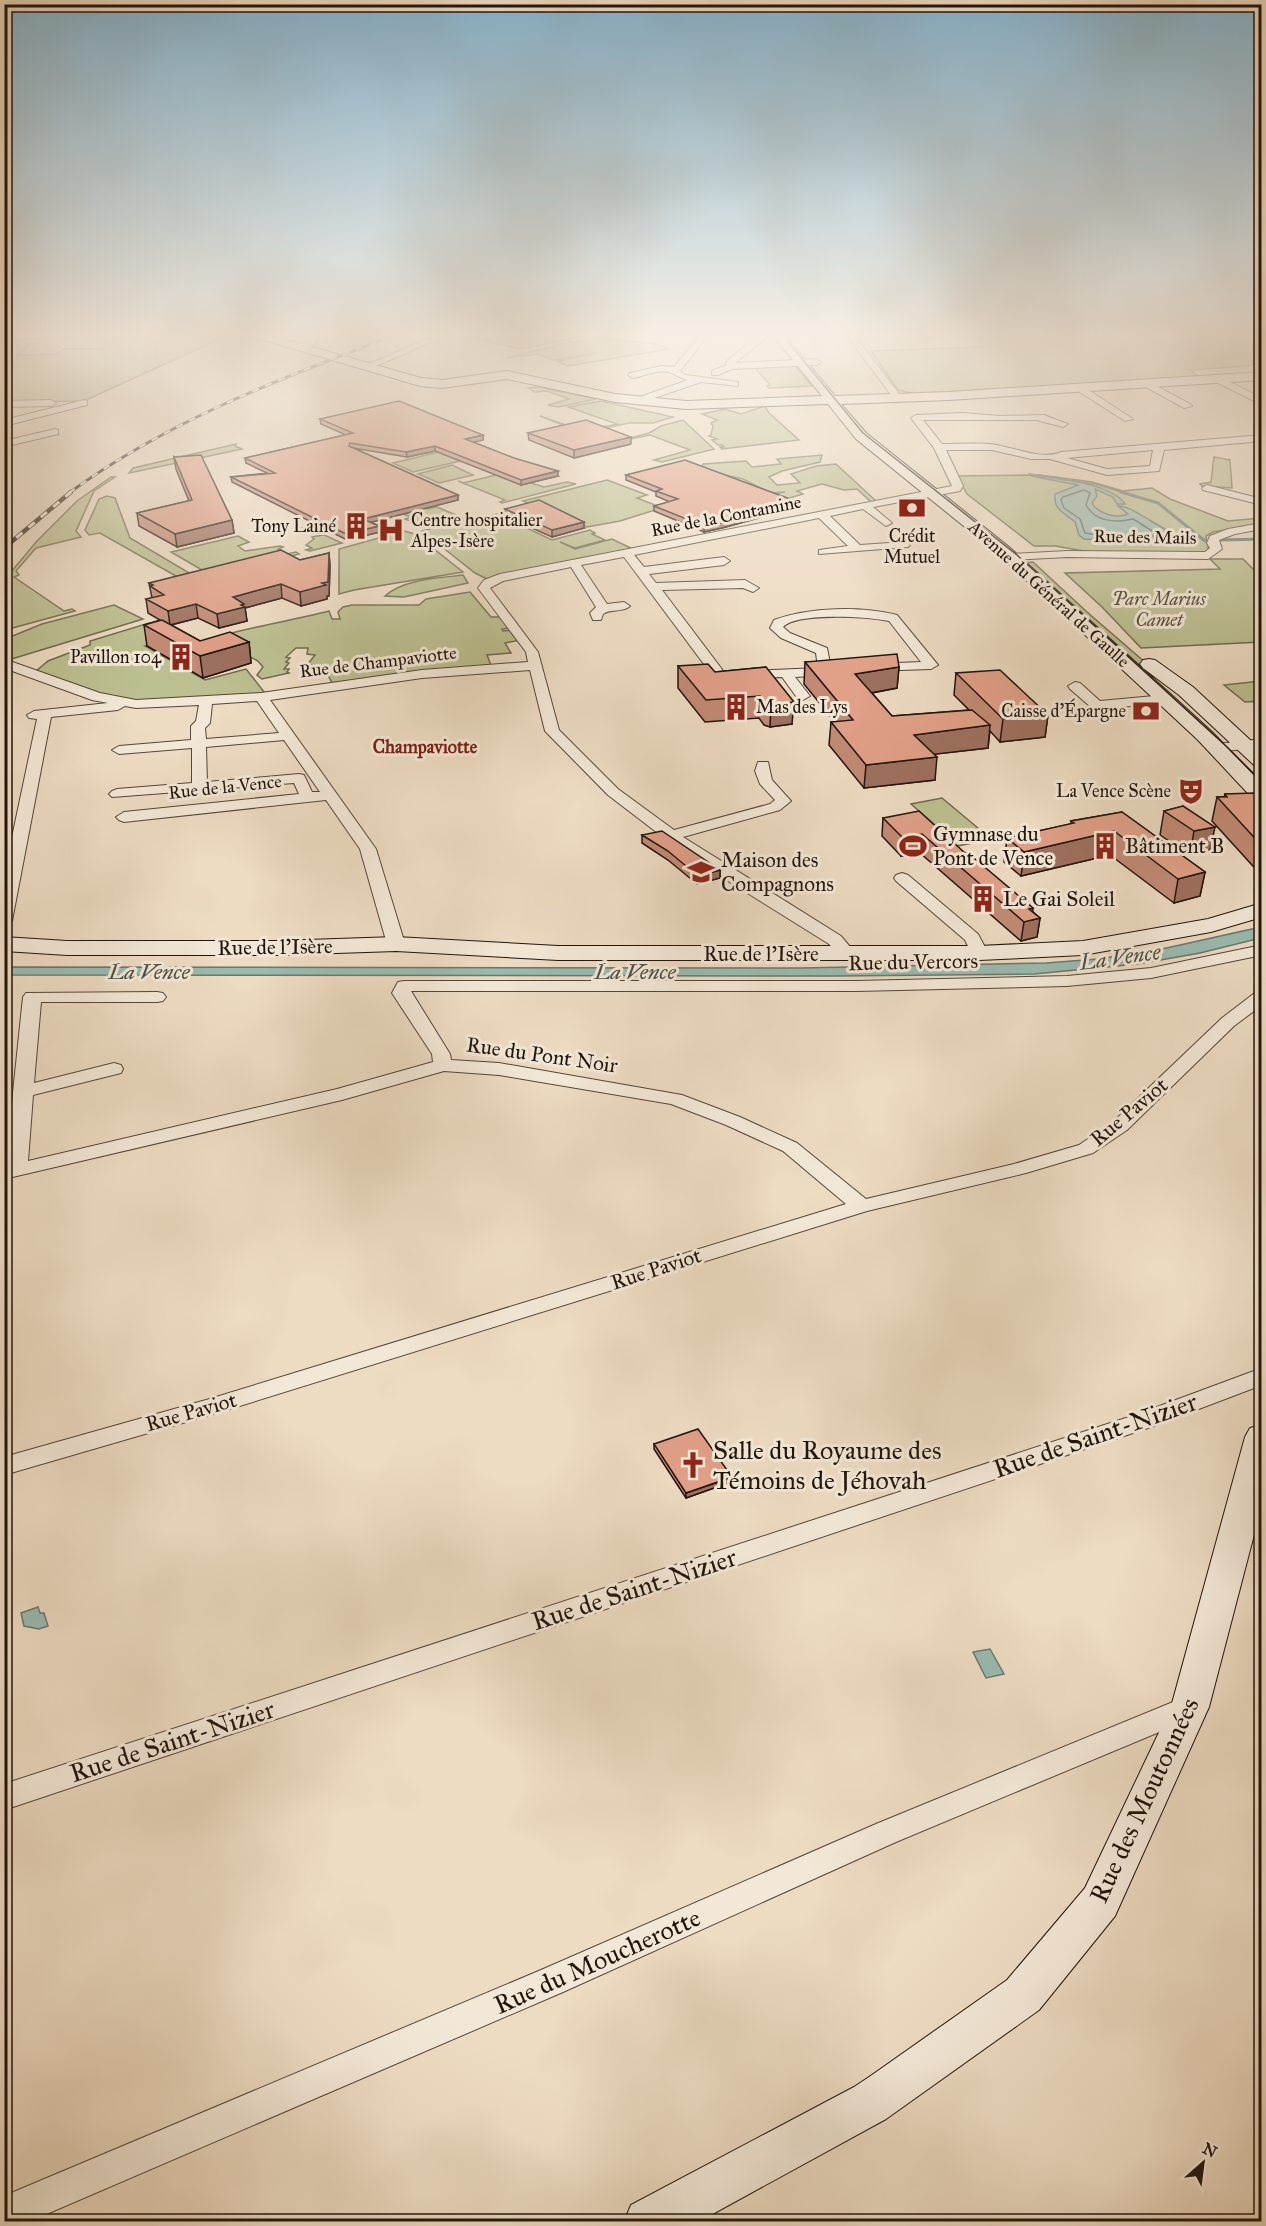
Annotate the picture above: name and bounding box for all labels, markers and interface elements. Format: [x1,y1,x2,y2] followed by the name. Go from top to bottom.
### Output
[649,491,803,541] street label: Rue de la Contamine
[897,493,927,523] bank icon: Crédit Mutuel
[410,509,543,552] place label: Centre hospitalier Alpes-Isère
[341,511,371,541] building icon: Tony Lainé
[251,515,336,537] place label: Tony Lainé
[376,515,406,545] hospital icon: Centre hospitalier Alpes-Isère
[963,515,1134,672] street label: Avenue du Général de Gaulle
[884,525,940,568] place label: Crédit Mutuel
[1093,525,1197,549] street label: Rue des Mails
[1112,588,1206,631] park label: Parc Marius Camet
[298,641,458,683] street label: Rue de Champaviotte
[166,642,196,672] building icon: Pavillon 104
[70,646,162,668] place label: Pavillon 104
[721,692,751,722] building icon: Mas des Lys
[756,696,848,718] place label: Mas des Lys
[1131,696,1161,726] bank icon: Caisse d'Épargne
[1001,698,1126,723] place label: Caisse d'Épargne
[373,736,478,759] district label: Champaviotte
[167,770,283,804] street label: Rue de la Vence
[1176,776,1206,806] theatre icon: La Vence Scène
[1056,780,1171,802] place label: La Vence Scène
[933,821,1053,871] place label: Gymnase du Pont de Vence
[898,831,928,861] sports icon: Gymnase du Pont de Vence
[1090,831,1120,861] building icon: Bâtiment B
[1125,833,1224,859] place label: Bâtiment B
[721,847,834,897] place label: Maison des Compagnons
[686,857,716,887] school or university icon: Maison des Compagnons
[968,884,998,914] building icon: Le Gai Soleil
[1003,886,1115,912] place label: Le Gai Soleil
[217,933,333,961] street label: Rue de l'Isère
[1077,938,1163,976] water label: La Vence
[703,941,819,967] street label: Rue de l'Isère
[848,948,978,976] street label: Rue du Vercors
[107,958,190,985] water label: La Vence
[593,958,676,985] water label: La Vence
[465,1032,619,1079] street label: Rue du Pont Noir
[1085,1072,1174,1152] street label: Rue Paviot
[608,1242,705,1296] street label: Rue Paviot
[989,1385,1201,1485] street label: Rue de Saint-Nizier
[143,1386,240,1437] street label: Rue Paviot
[713,1434,941,1496] place label: Salle du Royaume des Témoins de Jéhovah
[678,1450,708,1480] church icon: Salle du Royaume des Témoins de Jéhovah
[528,1541,741,1637] street label: Rue de Saint-Nizier
[1082,1692,1206,1908] street label: Rue des Moutonnées
[66,1693,279,1789] street label: Rue de Saint-Nizier
[489,1901,705,2021] street label: Rue du Moucherotte
[1173,2133,1233,2193] north arrow
[1199,2139,1221,2162] text: N

